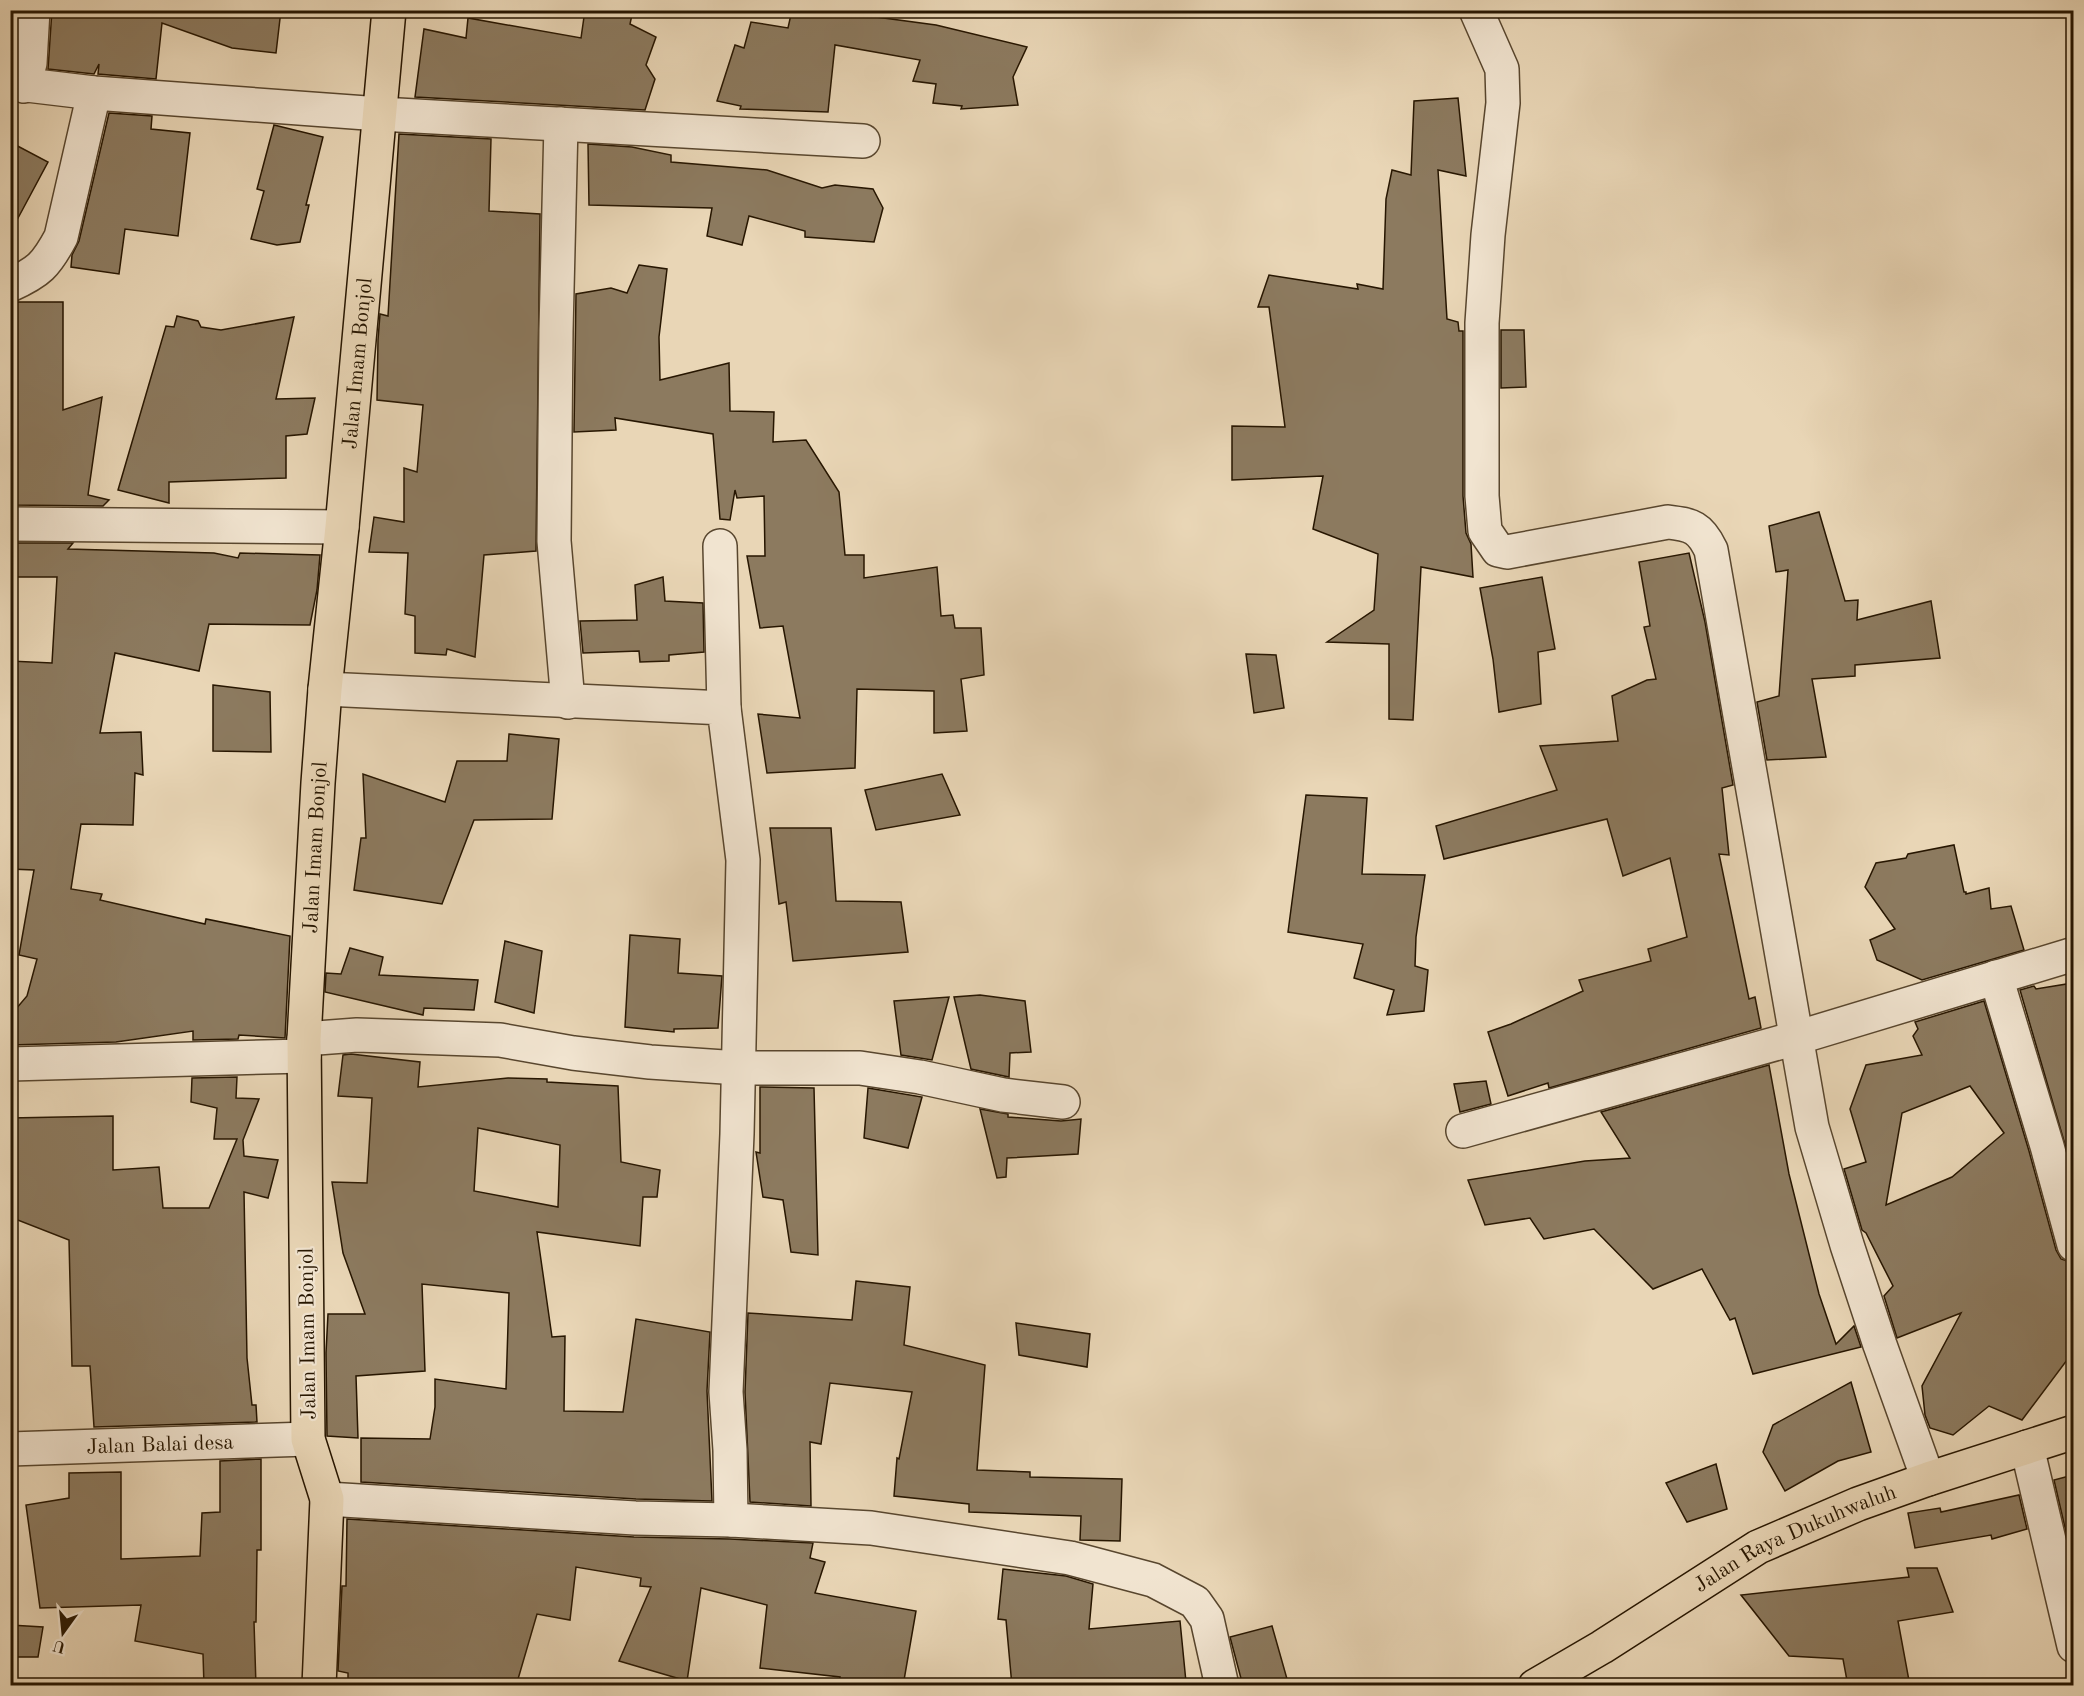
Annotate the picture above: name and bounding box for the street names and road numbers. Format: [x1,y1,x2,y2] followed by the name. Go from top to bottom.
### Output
[340,277,377,450] street label: Jalan Imam Bonjol
[301,761,332,934] street label: Jalan Imam Bonjol
[296,1248,320,1420] street label: Jalan Imam Bonjol
[86,1432,234,1458] street label: Jalan Balai desa
[1691,1482,1899,1597] street label: Jalan Raya Dukuhwaluh

